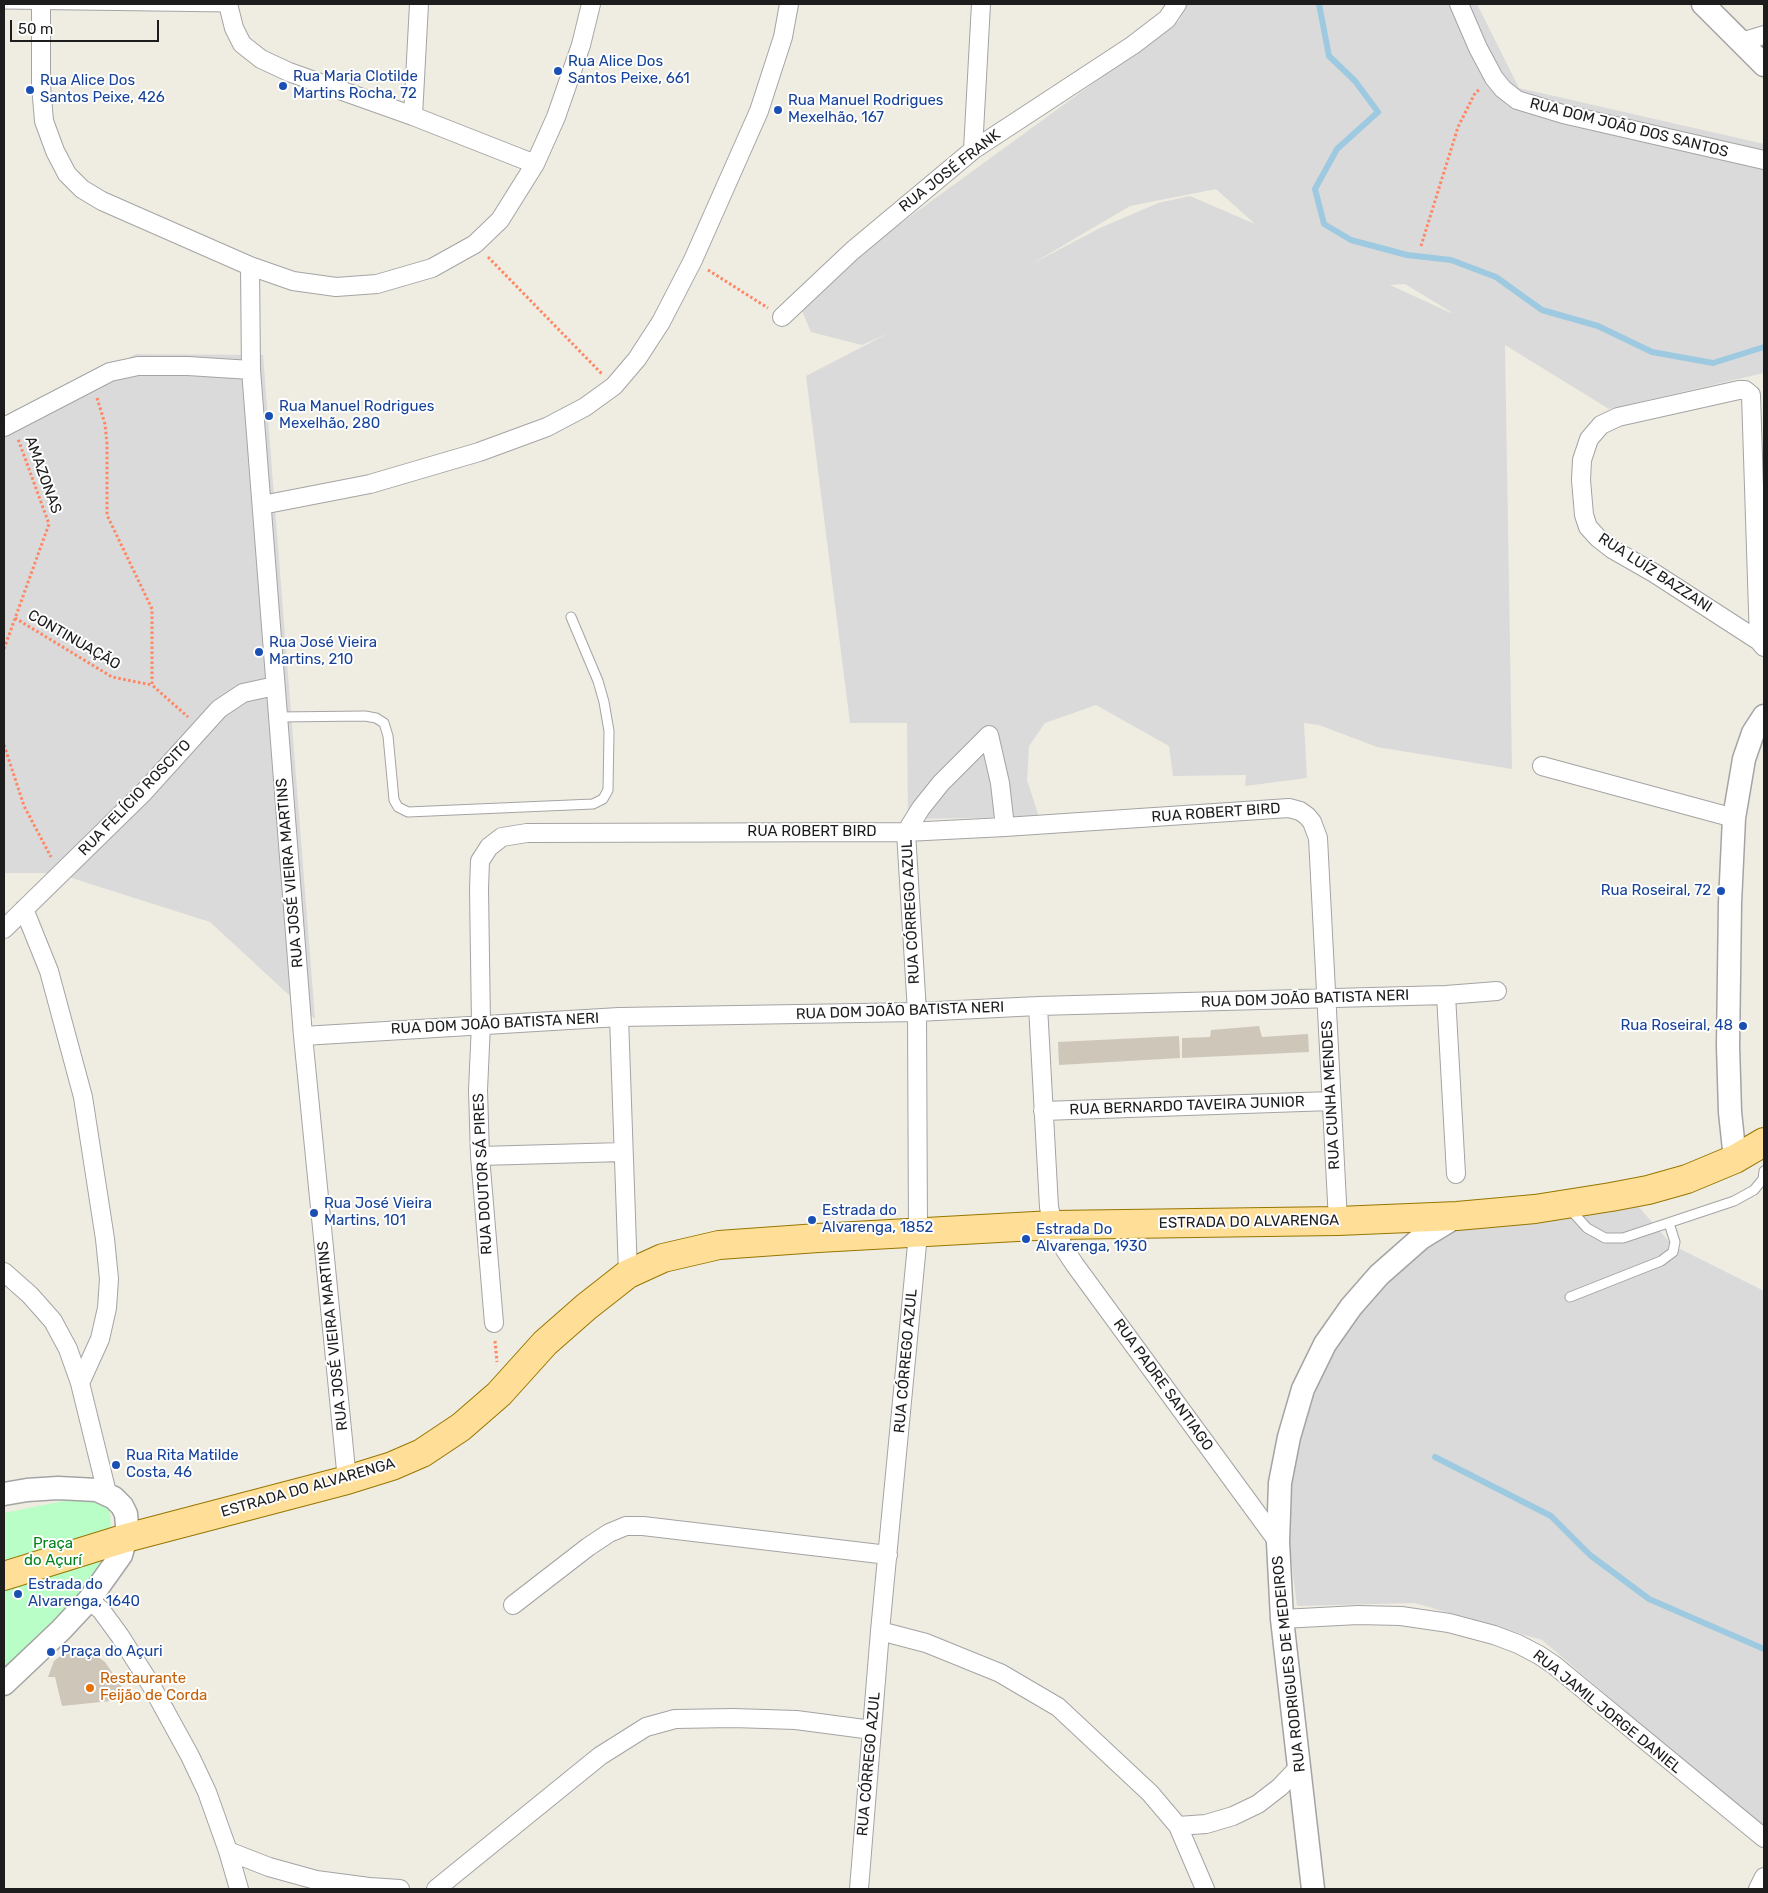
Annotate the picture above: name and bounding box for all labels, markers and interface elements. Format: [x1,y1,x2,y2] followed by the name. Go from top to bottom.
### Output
[12,10,161,42] scale bar
[18,20,53,38] text: 50 m
[568,53,690,88] place label: Rua Alice Dos Santos Peixe, 661
[552,65,564,77] marker: Rua Alice Dos Santos Peixe, 661
[293,68,418,103] place label: Rua Maria Clotilde Martins Rocha, 72
[40,72,165,107] place label: Rua Alice Dos Santos Peixe, 426
[277,80,289,92] marker: Rua Maria Clotilde Martins Rocha, 72
[24,84,36,96] marker: Rua Alice Dos Santos Peixe, 426
[788,92,943,127] place label: Rua Manuel Rodrigues Mexelhão, 167
[1528,95,1730,161] street label: RUA DOM JOÃO DOS SANTOS
[772,104,784,116] marker: Rua Manuel Rodrigues Mexelhão, 167
[896,126,1004,216] street label: RUA JOSÉ FRANK
[279,398,434,433] place label: Rua Manuel Rodrigues Mexelhão, 280
[263,410,275,422] marker: Rua Manuel Rodrigues Mexelhão, 280
[21,434,65,516] street label: AMAZONAS
[1595,530,1715,616] street label: RUA LUÍZ BAZZANI
[25,606,123,674] street label: CONTINUAÇÃO
[269,634,377,669] place label: Rua José Vieira Martins, 210
[253,646,265,658] marker: Rua José Vieira Martins, 210
[75,736,195,860] street label: RUA FELÍCIO ROSCITO
[273,777,307,969] street label: RUA JOSÉ VIEIRA MARTINS
[1151,800,1281,826] street label: RUA ROBERT BIRD
[747,823,877,841] street label: RUA ROBERT BIRD
[898,839,924,985] street label: RUA CÓRREGO AZUL
[1601,882,1711,900] place label: Rua Roseiral, 72
[1715,885,1727,897] marker: Rua Roseiral, 72
[1200,986,1410,1012] street label: RUA DOM JOÃO BATISTA NERI
[795,998,1005,1024] street label: RUA DOM JOÃO BATISTA NERI
[390,1010,600,1038] street label: RUA DOM JOÃO BATISTA NERI
[1620,1017,1733,1035] place label: Rua Roseiral, 48
[1318,1020,1344,1170] street label: RUA CUNHA MENDES
[1737,1020,1749,1032] marker: Rua Roseiral, 48
[470,1093,496,1255] street label: RUA DOUTOR SÁ PIRES
[1069,1093,1305,1119] street label: RUA BERNARDO TAVEIRA JUNIOR
[324,1195,432,1230] place label: Rua José Vieira Martins, 101
[822,1202,933,1237] place label: Estrada do Alvarenga, 1852
[308,1207,320,1219] marker: Rua José Vieira Martins, 101
[1159,1211,1339,1233] street label: ESTRADA DO ALVARENGA
[806,1214,818,1226] marker: Estrada do Alvarenga, 1852
[1036,1221,1147,1256] place label: Estrada Do Alvarenga, 1930
[1020,1233,1032,1245] marker: Estrada Do Alvarenga, 1930
[314,1240,352,1432] street label: RUA JOSÉ VIEIRA MARTINS
[891,1288,921,1434] street label: RUA CÓRREGO AZUL
[1109,1316,1217,1454] street label: RUA PADRE SANTIAGO
[126,1447,239,1482] place label: Rua Rita Matilde Costa, 46
[219,1454,397,1522] street label: ESTRADA DO ALVARENGA
[110,1459,122,1471] marker: Rua Rita Matilde Costa, 46
[24,1535,82,1570] park label: Praça do Açurí
[1269,1555,1309,1773] street label: RUA RODRIGUES DE MEDEIROS
[28,1576,140,1611] place label: Estrada do Alvarenga, 1640
[12,1588,24,1600] marker: Estrada do Alvarenga, 1640
[61,1643,163,1661] place label: Praça do Açuri
[45,1646,57,1658] marker: Praça do Açuri
[1529,1646,1685,1778] street label: RUA JAMIL JORGE DANIEL
[100,1670,207,1705] place label: Restaurante Feijão de Corda
[84,1682,96,1694] marker: Restaurante Feijão de Corda
[854,1691,884,1837] street label: RUA CÓRREGO AZUL

